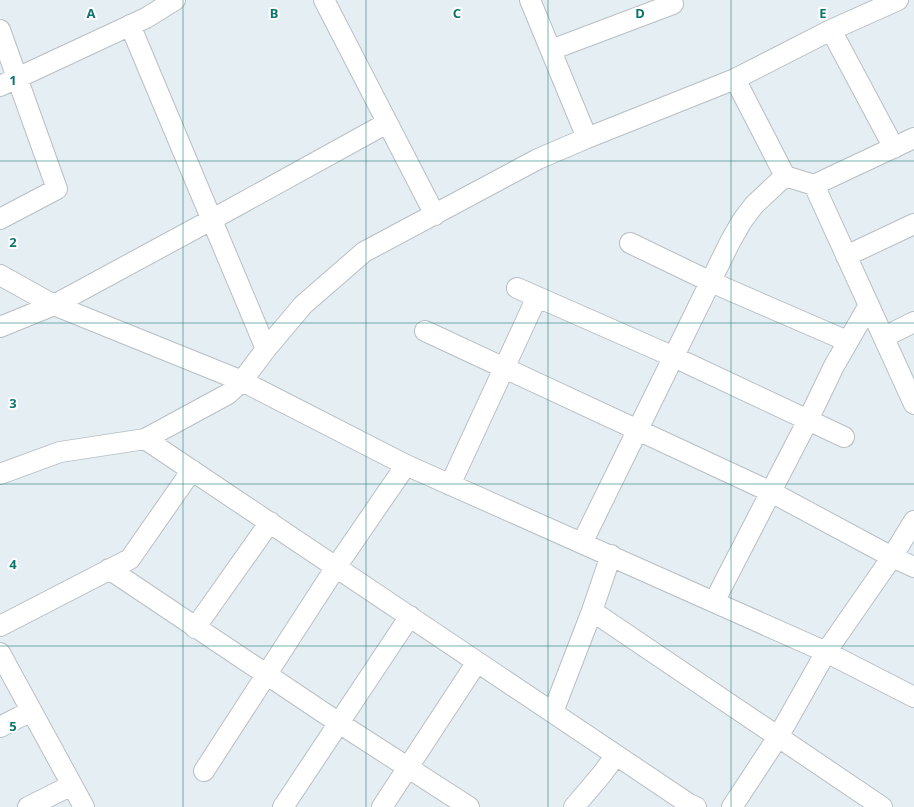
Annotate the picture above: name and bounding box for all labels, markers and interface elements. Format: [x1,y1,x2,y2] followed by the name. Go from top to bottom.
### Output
[87,4,96,22] text: A
[270,4,278,22] text: B
[453,4,461,22] text: C
[635,4,645,22] text: D
[819,4,827,22] text: E
[9,71,17,89] text: 1
[9,233,17,251] text: 2
[9,394,17,412] text: 3
[9,555,17,573] text: 4
[9,717,17,735] text: 5

